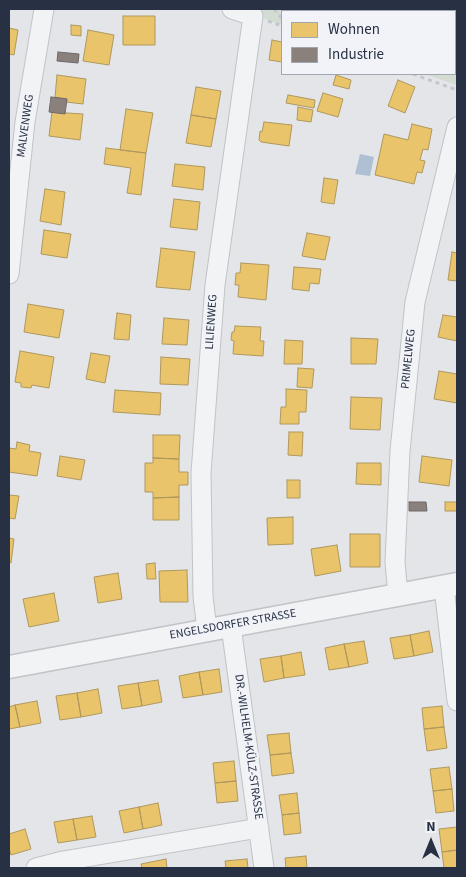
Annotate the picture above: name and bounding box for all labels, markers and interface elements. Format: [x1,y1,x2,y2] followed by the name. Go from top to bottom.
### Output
[281,10,456,75] legend
[328,19,380,40] text: Wohnen
[328,44,384,65] text: Industrie
[14,94,38,158] street label: MALVENWEG
[203,294,221,350] street label: LILIENWEG
[399,328,419,390] street label: PRIMELWEG
[169,607,297,643] street label: ENGELSDORFER STRASSE
[231,673,265,821] street label: DR.-WILHELM-KÜLZ-STRASSE
[406,817,456,867] north arrow
[426,817,436,837] text: N

